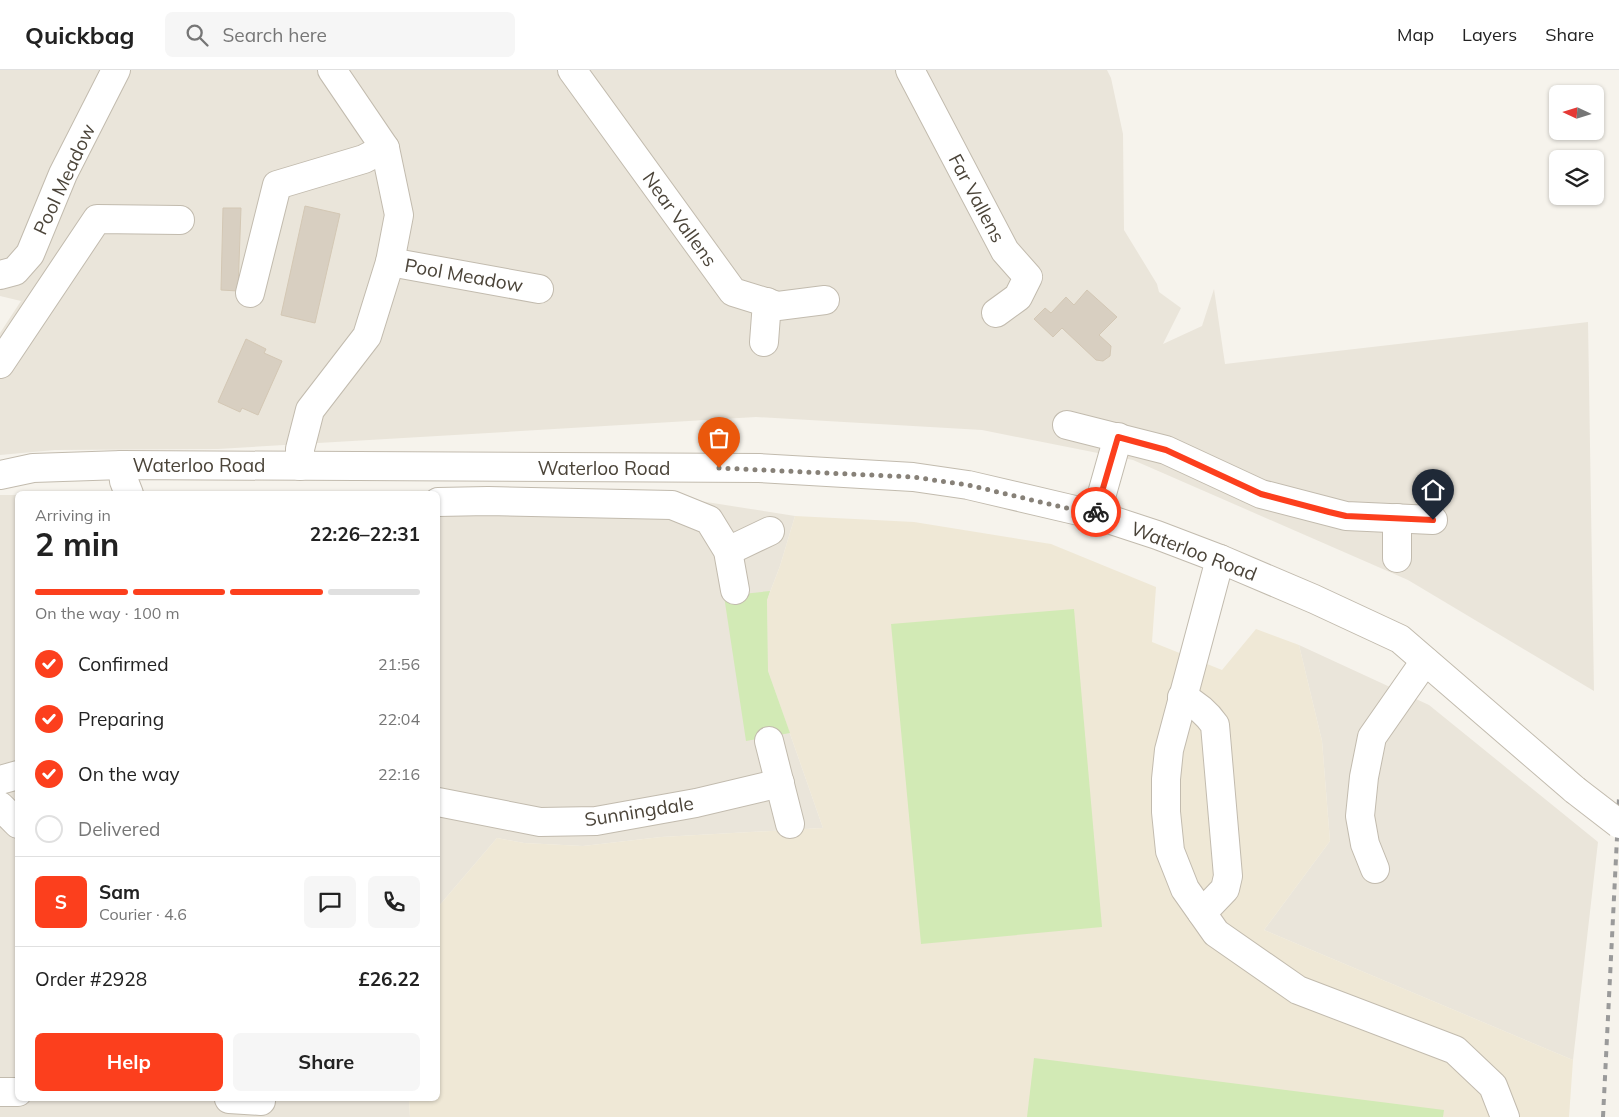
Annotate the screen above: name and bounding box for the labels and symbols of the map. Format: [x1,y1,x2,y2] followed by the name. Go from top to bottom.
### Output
[1549,85,1604,140] north arrow
[28,120,100,238] street label: Pool Meadow
[944,150,1010,246] street label: Far Vallens
[638,167,722,271] street label: Near Vallens
[403,253,525,297] street label: Pool Meadow
[698,417,740,468] pin
[133,453,266,477] street label: Waterloo Road
[538,456,671,480] street label: Waterloo Road
[1412,469,1454,520] pin
[1071,487,1121,537] courier
[1128,516,1260,586] street label: Waterloo Road
[583,791,695,831] street label: Sunningdale

